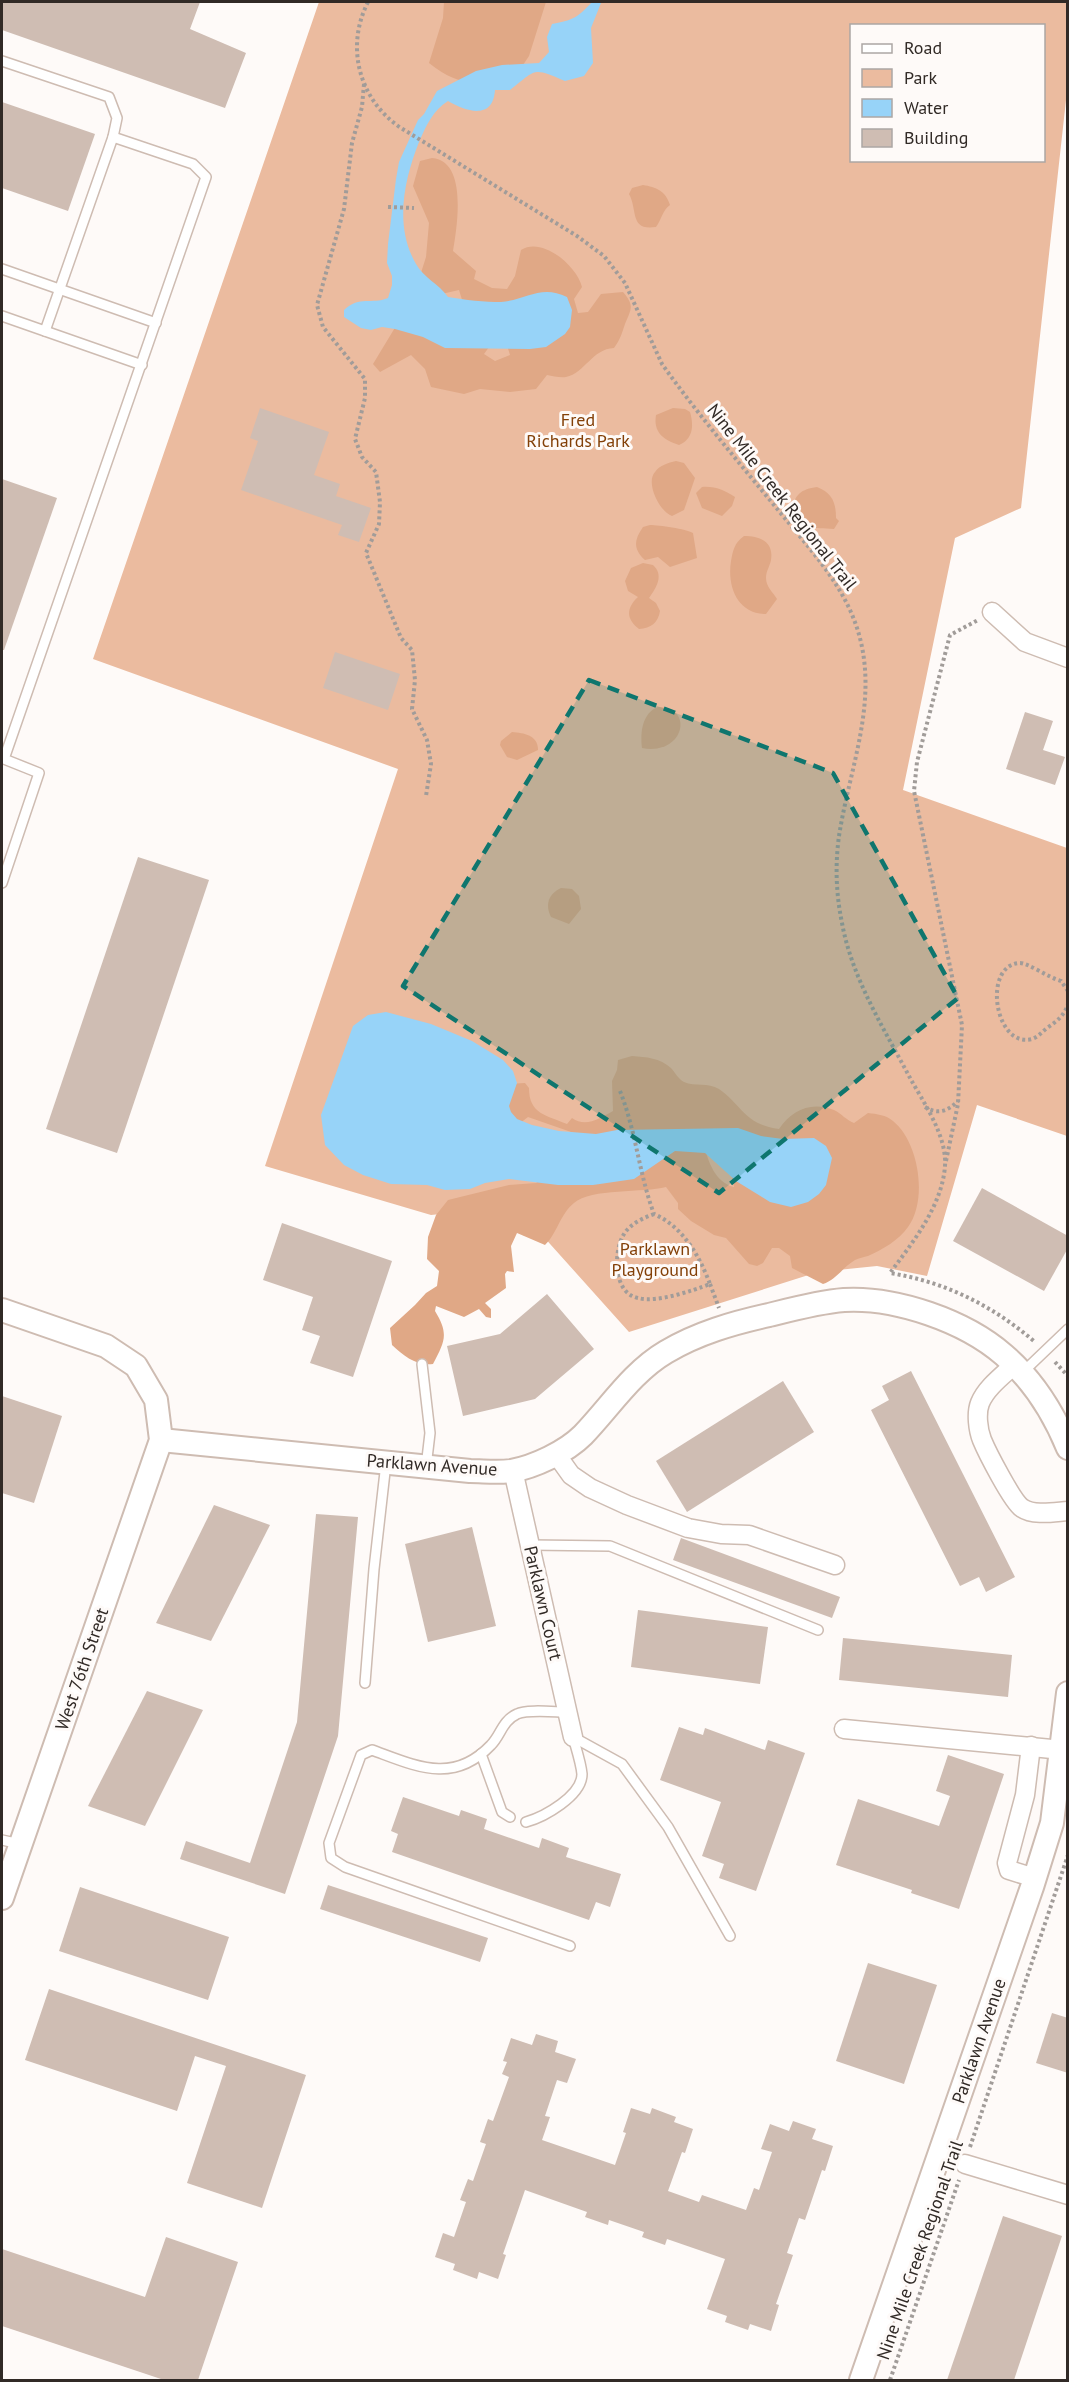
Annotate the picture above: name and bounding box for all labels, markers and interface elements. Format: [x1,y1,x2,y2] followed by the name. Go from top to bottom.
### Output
[850,24,1045,162] legend
[904,36,942,59] text: Road
[904,66,937,89] text: Park
[904,96,948,119] text: Water
[904,126,968,149] text: Building
[702,399,863,595] street label: Nine Mile Creek Regional Trail
[526,408,630,452] park label: Fred Richards Park
[611,1237,699,1281] park label: Parklawn Playground
[366,1448,498,1481] street label: Parklawn Avenue
[519,1543,568,1662] street label: Parklawn Court
[50,1605,113,1733] street label: West 76th Street
[946,1975,1011,2106] street label: Parklawn Avenue
[871,2136,968,2363] street label: Nine Mile Creek Regional Trail

